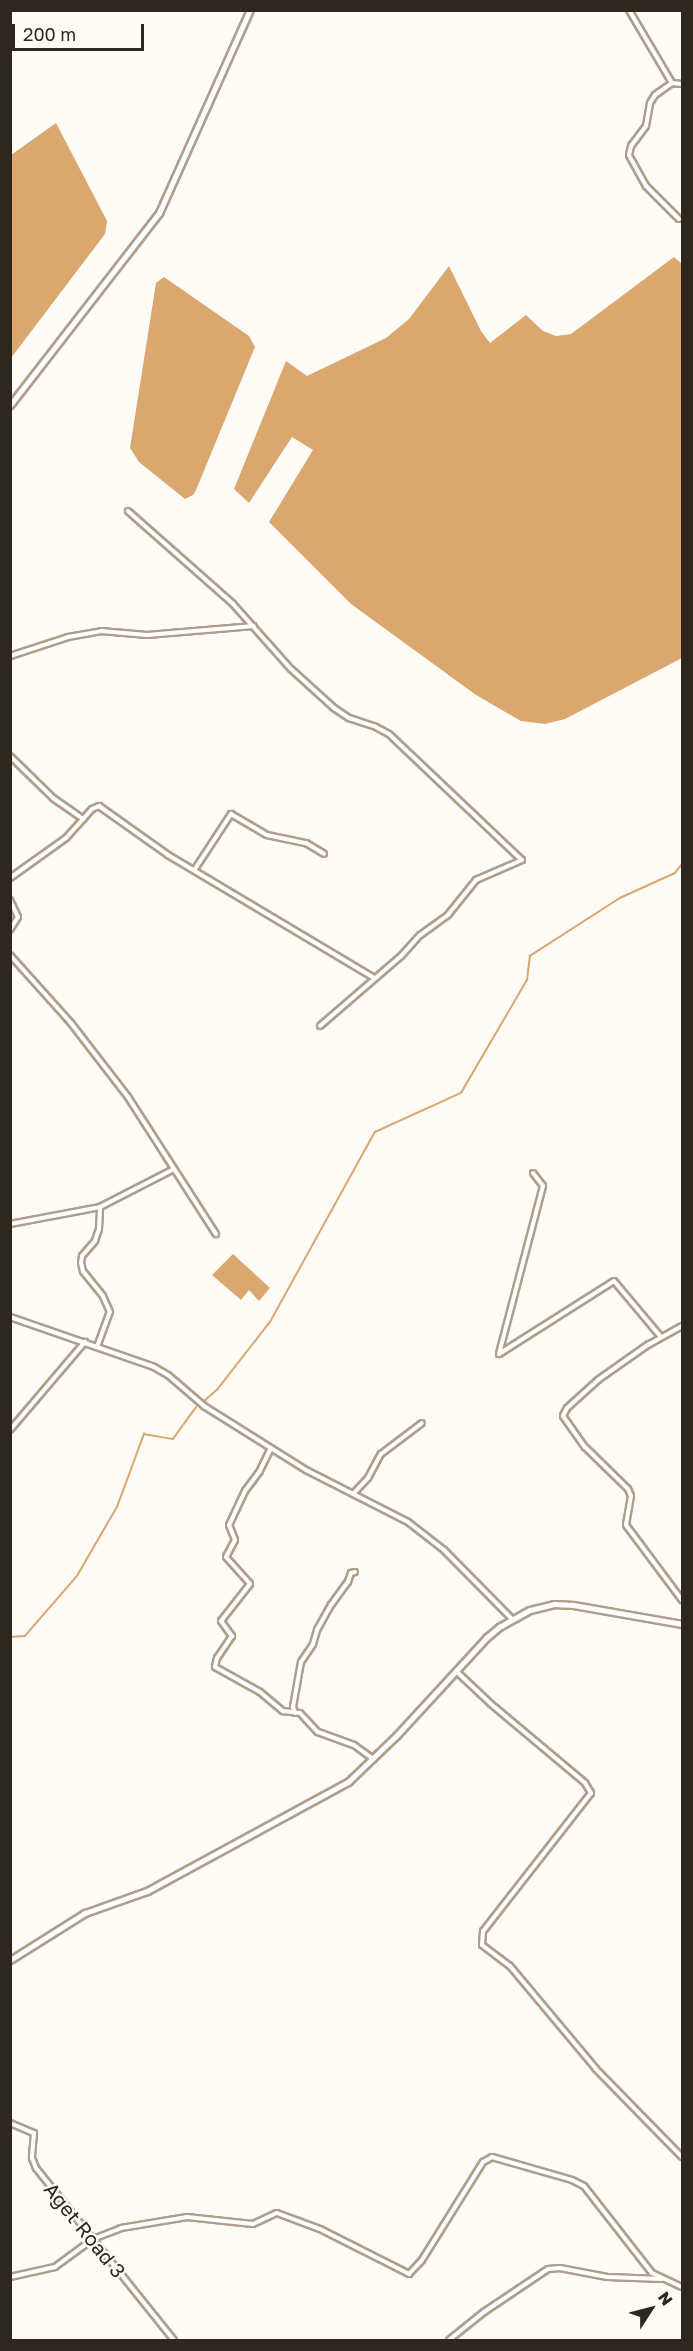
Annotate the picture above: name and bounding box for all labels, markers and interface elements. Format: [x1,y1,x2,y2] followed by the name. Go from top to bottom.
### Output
[15,12,147,50] scale bar
[23,23,76,45] text: 200 m
[39,2177,131,2283] street label: Aget Road 3
[621,2279,681,2339] north arrow
[654,2288,677,2309] text: N

